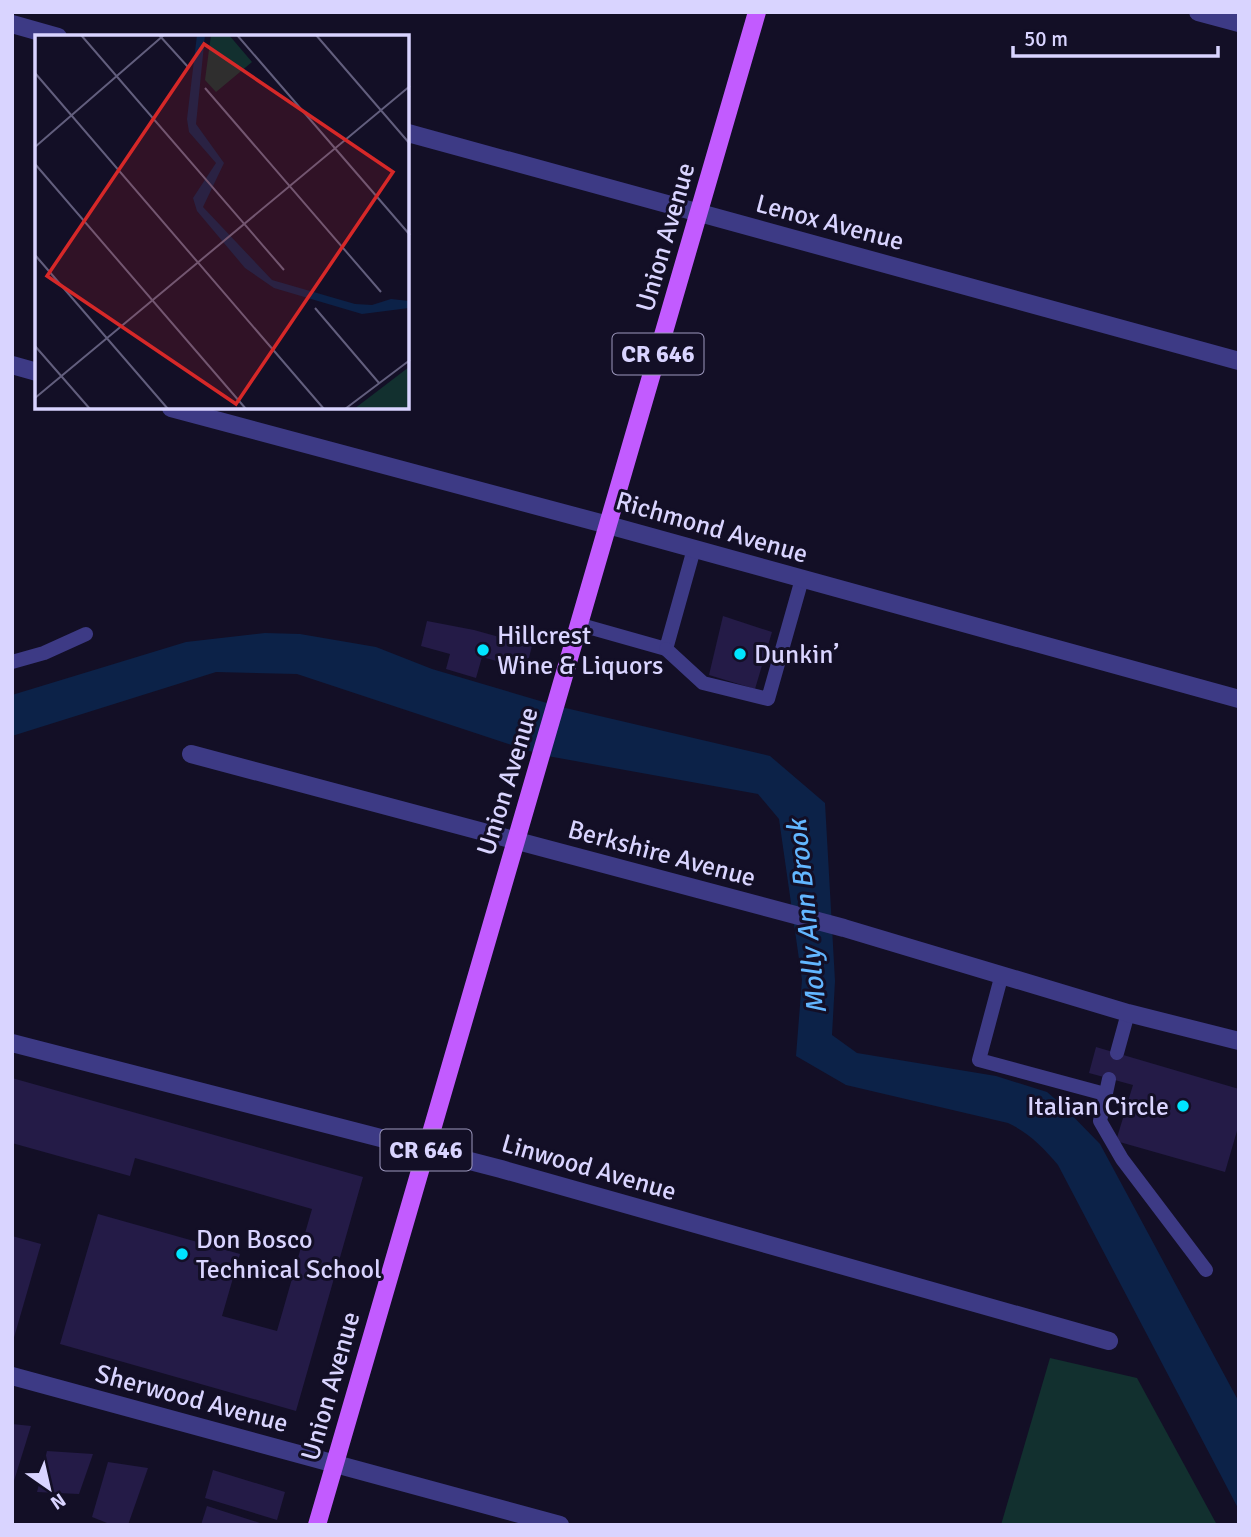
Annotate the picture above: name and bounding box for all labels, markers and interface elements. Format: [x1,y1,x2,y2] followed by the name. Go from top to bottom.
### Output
[1013,14,1218,58] scale bar
[1024,26,1068,52] text: 50 m
[35,35,410,410] inset map
[629,159,702,315] street label: Union Avenue
[752,188,907,258] street label: Lenox Avenue
[612,334,704,374] road number: CR 646
[612,485,811,571] street label: Richmond Avenue
[497,620,663,682] place label: Hillcrest Wine & Liquors
[754,639,839,671] place label: Dunkin’
[475,642,491,658] marker: Hillcrest Wine & Liquors
[732,646,748,662] marker: Dunkin’
[470,703,546,859] street label: Union Avenue
[564,814,759,894] street label: Berkshire Avenue
[780,815,834,1016] water label: Molly Ann Brook
[1027,1091,1169,1123] place label: Italian Circle
[1175,1098,1191,1114] marker: Italian Circle
[498,1128,680,1208] street label: Linwood Avenue
[380,1130,472,1170] road number: CR 646
[196,1224,382,1286] place label: Don Bosco Technical School
[174,1246,190,1262] marker: Don Bosco Technical School
[294,1308,367,1464] street label: Union Avenue
[92,1358,292,1440] street label: Sherwood Avenue
[14,1453,84,1523] north arrow
[46,1488,70,1515] text: N

